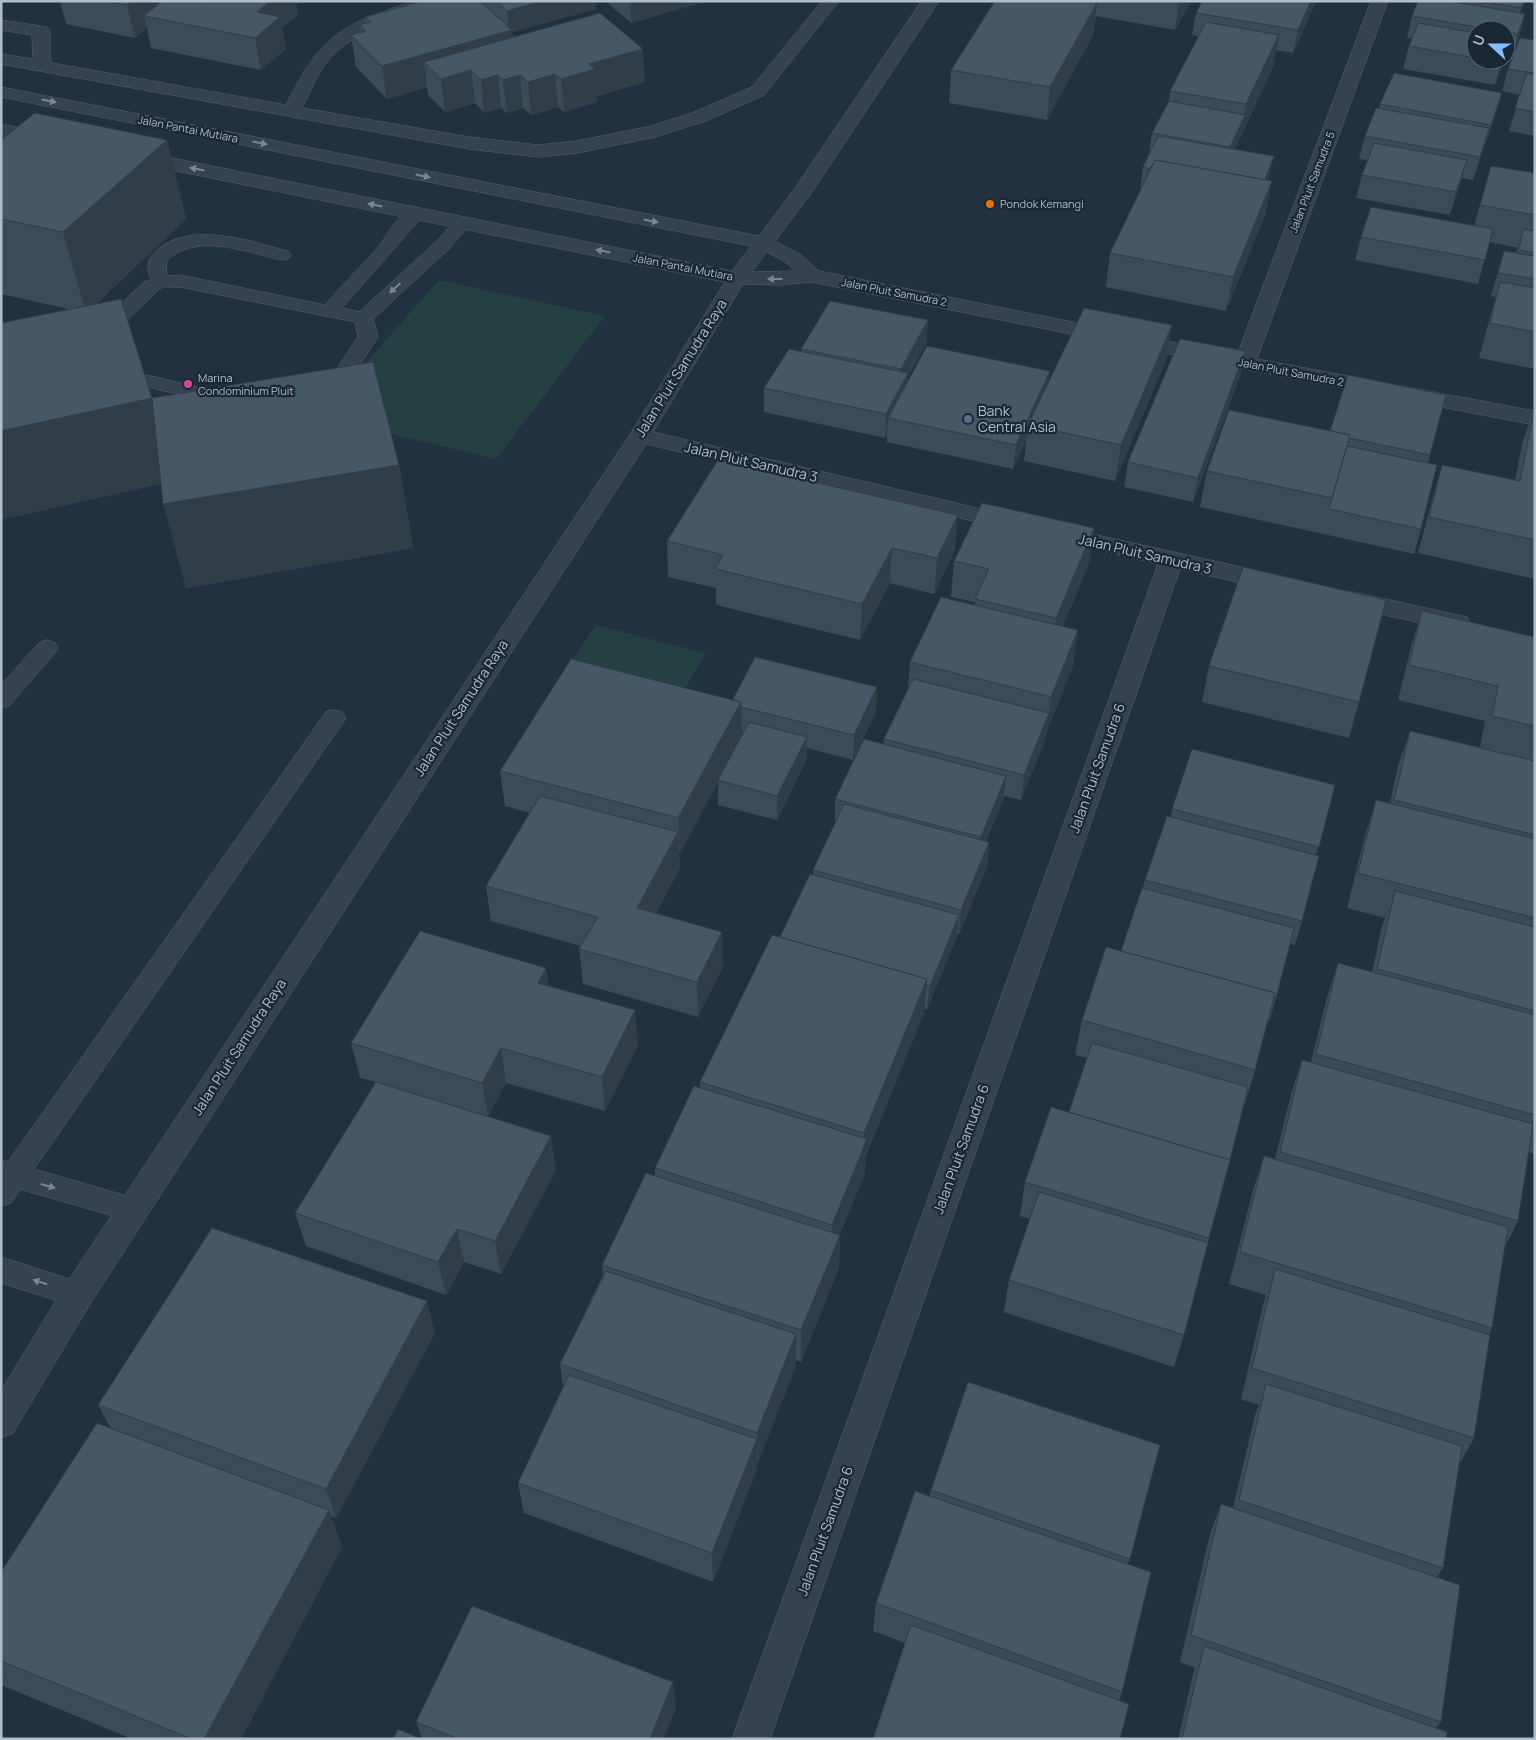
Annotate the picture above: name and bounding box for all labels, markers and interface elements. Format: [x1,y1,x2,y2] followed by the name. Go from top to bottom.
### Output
[1466,20,1516,70] north arrow
[1468,32,1489,48] text: U
[42,98,58,106] one-way arrow
[137,111,239,146] street label: Jalan Pantai Mutiara
[1285,129,1338,235] street label: Jalan Pluit Samudra 5
[252,139,268,147] one-way arrow
[189,165,205,173] one-way arrow
[416,172,432,180] one-way arrow
[1000,196,1084,211] place label: Pondok Kemangi
[984,198,996,210] marker: Pondok Kemangi
[367,201,383,209] one-way arrow
[644,217,659,225] one-way arrow
[595,247,611,255] one-way arrow
[632,249,734,284] street label: Jalan Pantai Mutiara
[840,274,948,309] street label: Jalan Pluit Samudra 2
[766,275,782,283] one-way arrow
[389,282,401,294] one-way arrow
[630,295,731,440] street label: Jalan Pluit Samudra Raya
[1237,354,1345,389] street label: Jalan Pluit Samudra 2
[198,370,294,398] place label: Marina Condominium Pluit
[182,378,194,390] marker: Marina Condominium Pluit
[978,401,1056,436] place label: Bank Central Asia
[962,413,974,425] marker: Bank Central Asia
[683,437,820,486] street label: Jalan Pluit Samudra 3
[1077,529,1214,578] street label: Jalan Pluit Samudra 3
[409,636,512,780] street label: Jalan Pluit Samudra Raya
[1064,700,1129,835] street label: Jalan Pluit Samudra 6
[187,975,290,1119] street label: Jalan Pluit Samudra Raya
[928,1081,993,1216] street label: Jalan Pluit Samudra 6
[41,1182,56,1190] one-way arrow
[32,1278,47,1286] one-way arrow
[792,1463,857,1598] street label: Jalan Pluit Samudra 6

